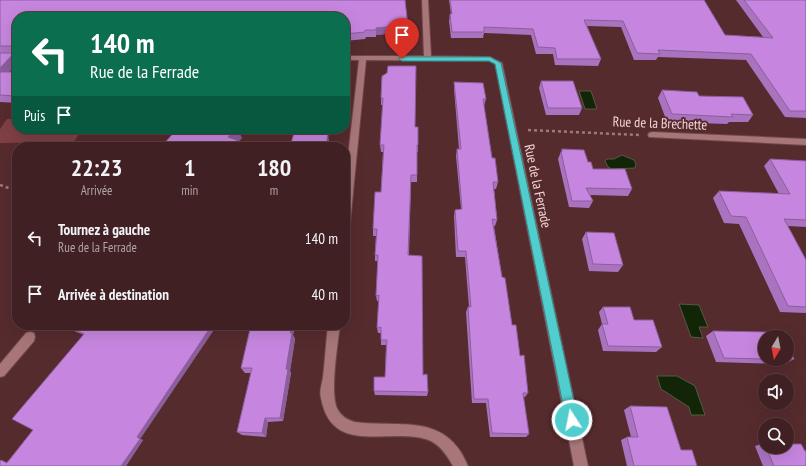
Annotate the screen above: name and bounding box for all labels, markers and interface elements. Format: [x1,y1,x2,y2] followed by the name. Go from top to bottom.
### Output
[385,18,419,59] pin
[90,24,154,61] text: 140 m
[391,24,413,46] icon: arrive
[24,28,76,80] icon: left
[90,60,199,83] text: Rue de la Ferrade
[53,104,75,126] icon: arrive
[24,106,45,125] text: Puis
[612,112,708,134] street label: Rue de la Brechette
[520,143,556,230] street label: Rue de la Ferrade
[71,152,123,183] text: 22:23
[184,152,195,183] text: 1
[257,152,291,183] text: 180
[81,182,113,199] text: Arrivée
[181,182,198,199] text: min
[270,182,278,199] text: m
[58,220,150,239] text: Tournez à gauche
[24,227,46,249] icon: left
[305,229,338,248] text: 140 m
[58,239,137,256] text: Rue de la Ferrade
[24,283,46,305] icon: arrive
[58,285,169,304] text: Arrivée à destination
[312,285,338,304] text: 40 m
[758,330,794,366] north arrow
[758,330,794,454] map controls
[758,374,794,410] button: sound
[551,399,593,441] position arrow
[758,418,794,454] button: search

